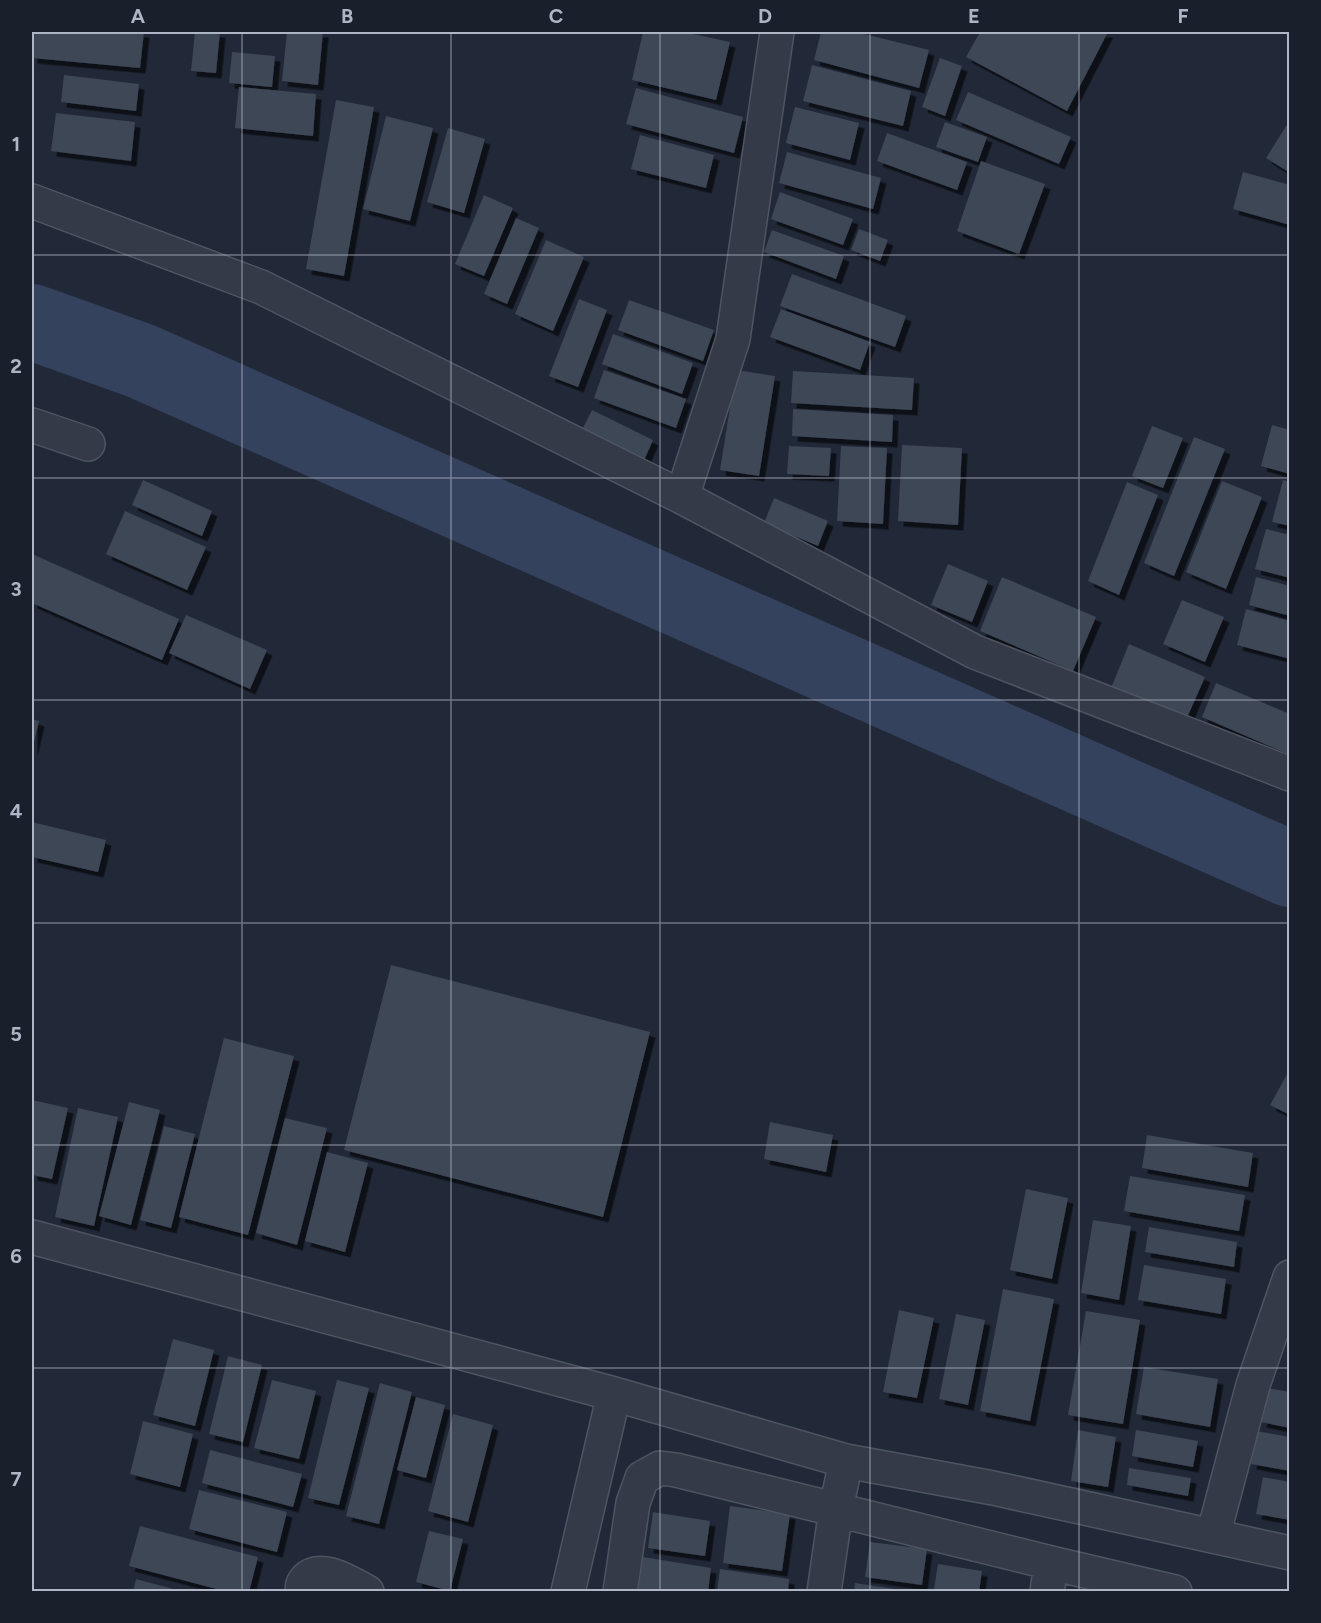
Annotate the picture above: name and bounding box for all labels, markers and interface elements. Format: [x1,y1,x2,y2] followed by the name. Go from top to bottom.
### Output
[131,4,146,28] text: A
[341,4,353,28] text: B
[549,4,563,28] text: C
[758,4,772,28] text: D
[968,4,980,28] text: E
[1177,4,1189,28] text: F
[12,132,20,156] text: 1
[10,354,22,378] text: 2
[10,577,22,601] text: 3
[10,799,23,823] text: 4
[10,1022,22,1046] text: 5
[10,1244,22,1268] text: 6
[10,1467,22,1491] text: 7

